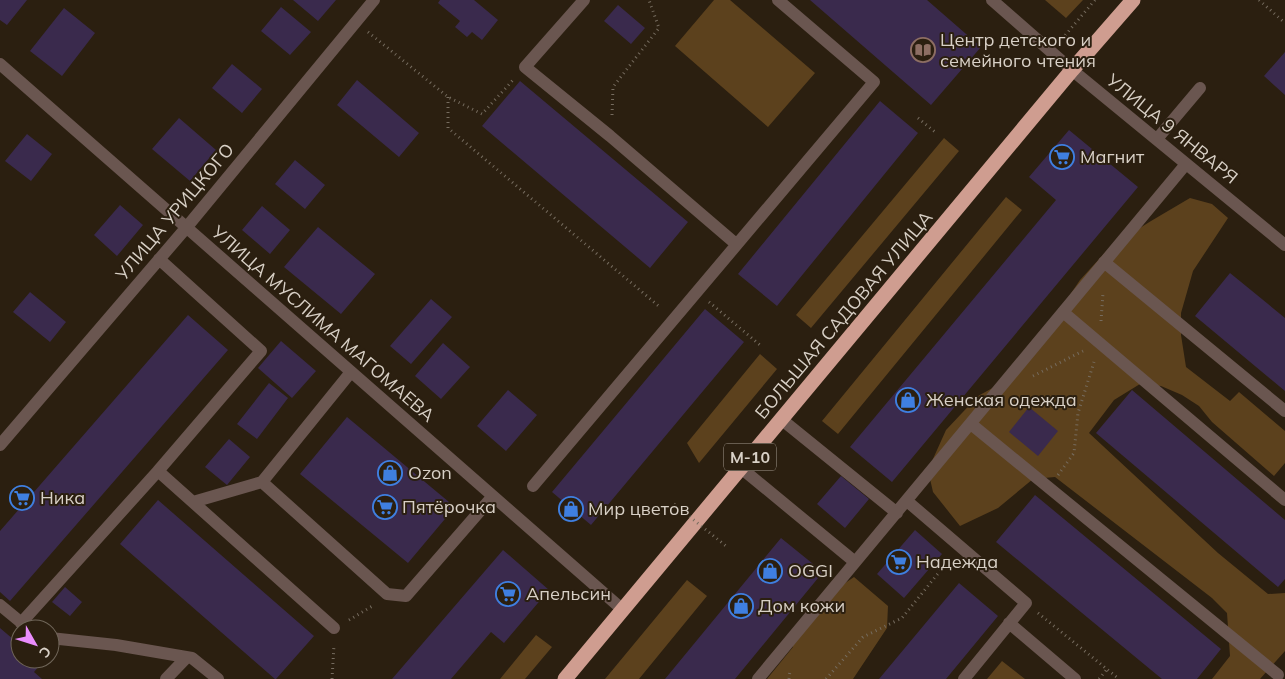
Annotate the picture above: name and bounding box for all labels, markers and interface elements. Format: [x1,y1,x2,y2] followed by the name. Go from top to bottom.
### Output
[940,28,1096,72] place label: Центр детского и семейного чтения
[910,37,936,63] library icon: Центр детского и семейного чтения
[1101,68,1243,189] street label: УЛИЦА 9 ЯНВАРЯ
[110,138,239,286] street label: УЛИЦА УРИЦКОГО
[1049,144,1075,170] supermarket icon: Магнит
[1080,145,1145,168] place label: Магнит
[750,206,937,423] street label: БОЛЬШАЯ САДОВАЯ УЛИЦА
[206,220,440,427] street label: УЛИЦА МУСЛИМА МАГОМАЕВА
[895,387,921,413] shop icon: Женская одежда
[926,388,1077,411] place label: Женская одежда
[724,444,776,471] road number: М-10
[377,460,403,486] shop icon: Ozon
[408,461,452,484] place label: Ozon
[9,485,35,511] supermarket icon: Ника
[40,486,85,509] place label: Ника
[372,494,398,520] supermarket icon: Пятёрочка
[402,495,496,518] place label: Пятёрочка
[558,496,584,522] shop icon: Мир цветов
[588,497,690,520] place label: Мир цветов
[886,549,912,575] supermarket icon: Надежда
[916,550,998,573] place label: Надежда
[757,558,783,584] shop icon: OGGI
[788,559,833,582] place label: OGGI
[495,581,521,607] supermarket icon: Апельсин
[526,582,611,605] place label: Апельсин
[728,593,754,619] shop icon: Дом кожи
[758,594,845,617] place label: Дом кожи
[10,619,60,669] north arrow
[35,643,55,662] text: С

